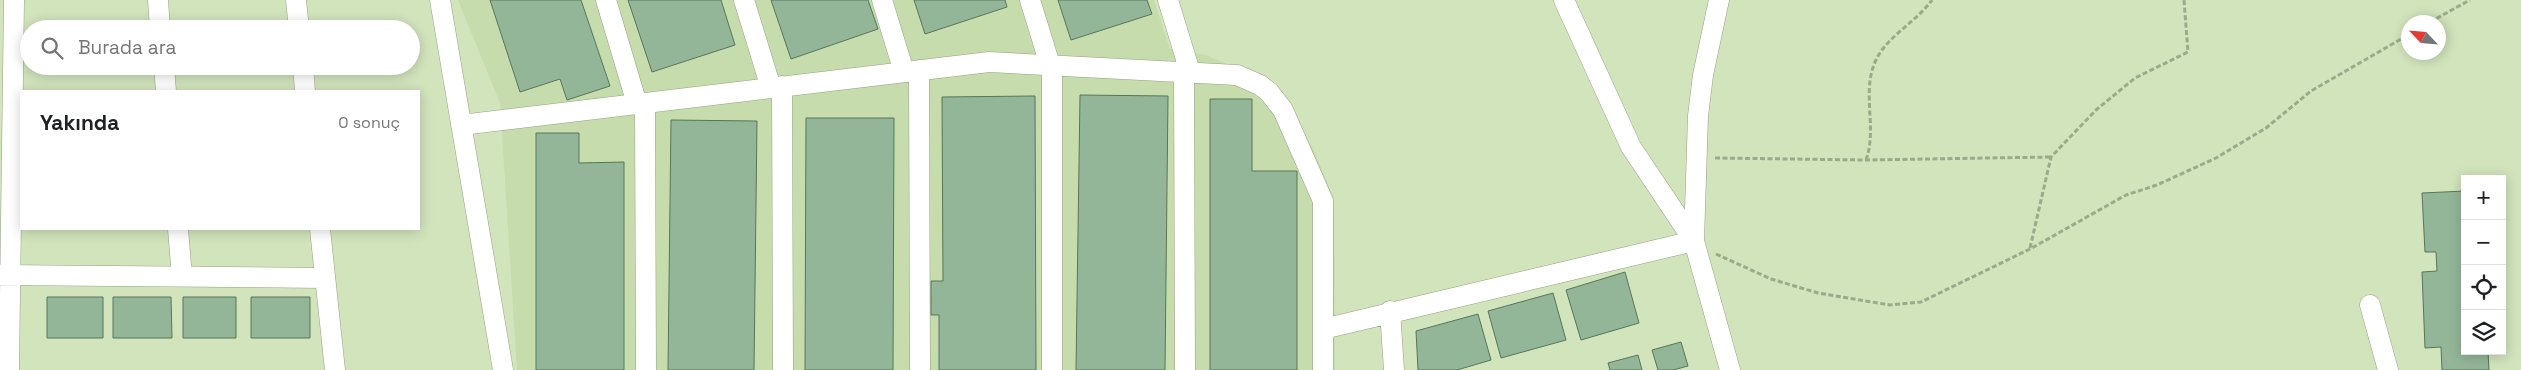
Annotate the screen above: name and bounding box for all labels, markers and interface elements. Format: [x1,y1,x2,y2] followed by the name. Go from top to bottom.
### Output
[2401,15,2446,60] north arrow
[20,20,420,75] search box
[38,34,66,62] icon: search
[78,35,176,60] text: Burada ara
[40,109,119,136] text: Yakında
[338,112,400,133] text: 0 sonuç
[2461,175,2506,355] map controls
[2461,175,2506,220] button: +
[2461,220,2506,265] button: −
[2461,265,2506,310] button: locate
[2461,310,2506,355] button: layers

